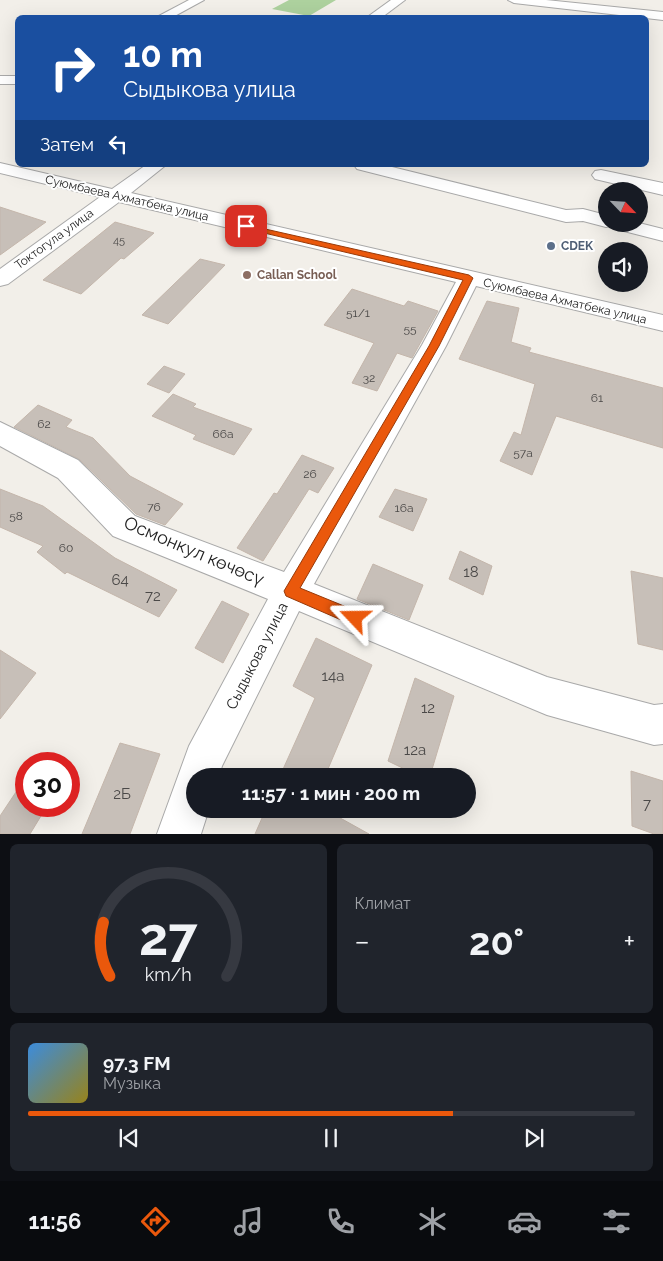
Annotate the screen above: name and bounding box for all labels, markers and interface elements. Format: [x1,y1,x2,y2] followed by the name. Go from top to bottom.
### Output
[123,34,203,75] text: 10 m
[40,35,105,100] icon: right
[123,76,296,102] text: Сыдыкова улица
[104,130,132,158] icon: left
[40,133,94,155] text: Затем
[44,172,210,224] street label: Суюмбаева Ахматбека улица
[598,182,648,232] north arrow
[598,182,648,292] map controls
[225,205,267,247] pin
[12,206,96,272] street label: Токтогула улица
[232,212,260,240] icon: arrive
[113,234,125,247] house number: 45
[561,239,594,253] place label: CDEK
[545,240,557,252] marker: CDEK
[598,242,648,292] button: sound
[257,268,337,282] place label: Callan School
[241,269,253,281] marker: Callan School
[482,275,648,327] street label: Суюмбаева Ахматбека улица
[346,306,370,320] house number: 51/1
[403,322,417,336] house number: 55
[363,371,375,385] house number: 32
[591,391,603,405] house number: 61
[37,417,51,431] house number: 62
[212,427,234,441] house number: 66а
[513,446,533,460] house number: 57а
[303,467,317,481] house number: 26
[147,500,161,514] house number: 76
[395,501,413,515] house number: 16а
[9,509,23,523] house number: 58
[121,512,268,590] street label: Осмонкул көчөсү
[59,541,73,555] house number: 60
[463,563,479,581] house number: 18
[111,571,129,589] house number: 64
[145,587,161,605] house number: 72
[328,591,380,643] position arrow
[222,599,292,713] street label: Сыдыкова улица
[322,667,344,685] house number: 14а
[421,699,435,717] house number: 12
[404,741,426,759] house number: 12а
[15,752,80,817] speed limit sign: 30
[242,782,420,804] text: 11:57 · 1 мин · 200 m
[113,785,131,803] house number: 2Б
[643,795,651,813] house number: 7
[355,894,411,913] text: Климат
[139,906,198,967] text: 27
[469,919,524,964] text: 20°
[355,925,370,958] text: −
[623,925,635,958] text: +
[145,964,192,985] text: km/h
[103,1052,171,1074] text: 97.3 FM
[103,1074,161,1093] text: Музыка
[115,1124,143,1152] icon: previous
[317,1124,345,1152] icon: pause
[520,1124,548,1152] icon: next
[138,1204,173,1239] icon: directions
[231,1204,266,1239] icon: music
[323,1204,358,1239] icon: phone
[415,1204,450,1239] icon: climate
[507,1204,542,1239] icon: car
[599,1204,634,1239] icon: filters
[29,1208,81,1234] text: 11:56

